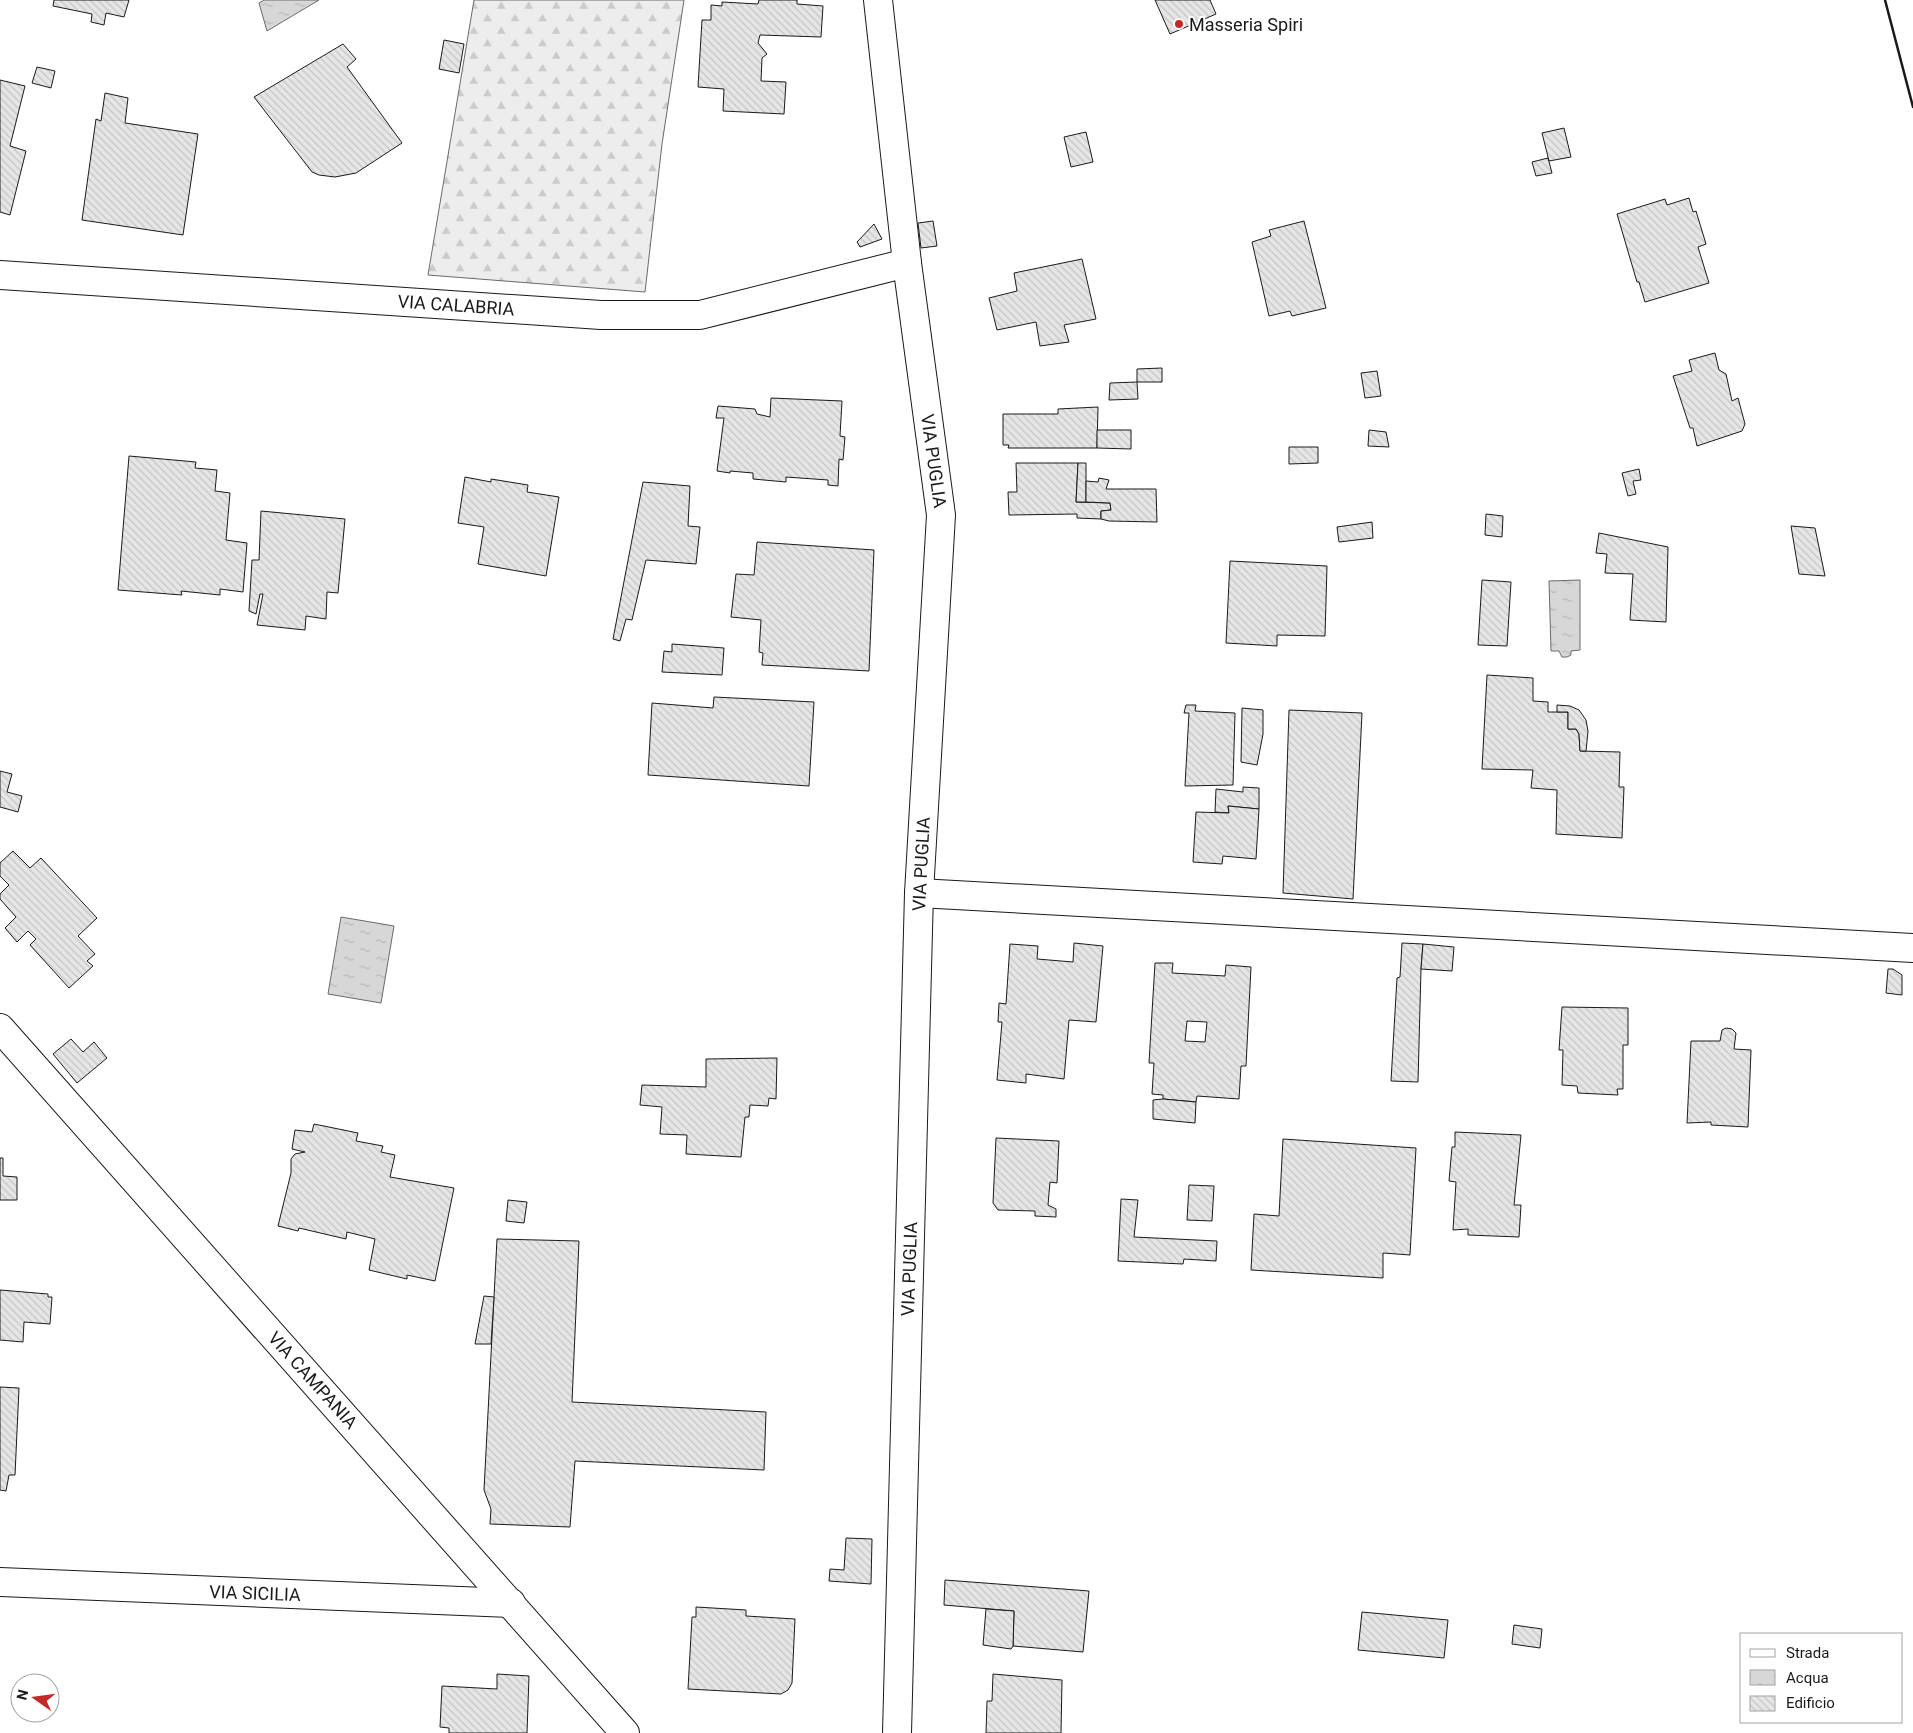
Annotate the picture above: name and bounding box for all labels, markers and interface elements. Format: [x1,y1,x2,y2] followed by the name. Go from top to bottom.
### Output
[1189,14,1303,35] place label: Masseria Spiri
[1173,18,1185,30] marker: Masseria Spiri
[397,290,515,320] street label: VIA CALABRIA
[917,413,951,510] street label: VIA PUGLIA
[908,816,934,912] street label: VIA PUGLIA
[897,1221,921,1317] street label: VIA PUGLIA
[264,1327,362,1433] street label: VIA CAMPANIA
[209,1581,301,1605] street label: VIA SICILIA
[1740,1633,1903,1723] legend
[1786,1644,1829,1662] text: Strada
[1786,1669,1829,1687] text: Acqua
[10,1673,60,1723] north arrow
[13,1688,31,1702] text: N
[1786,1694,1835,1712] text: Edificio

